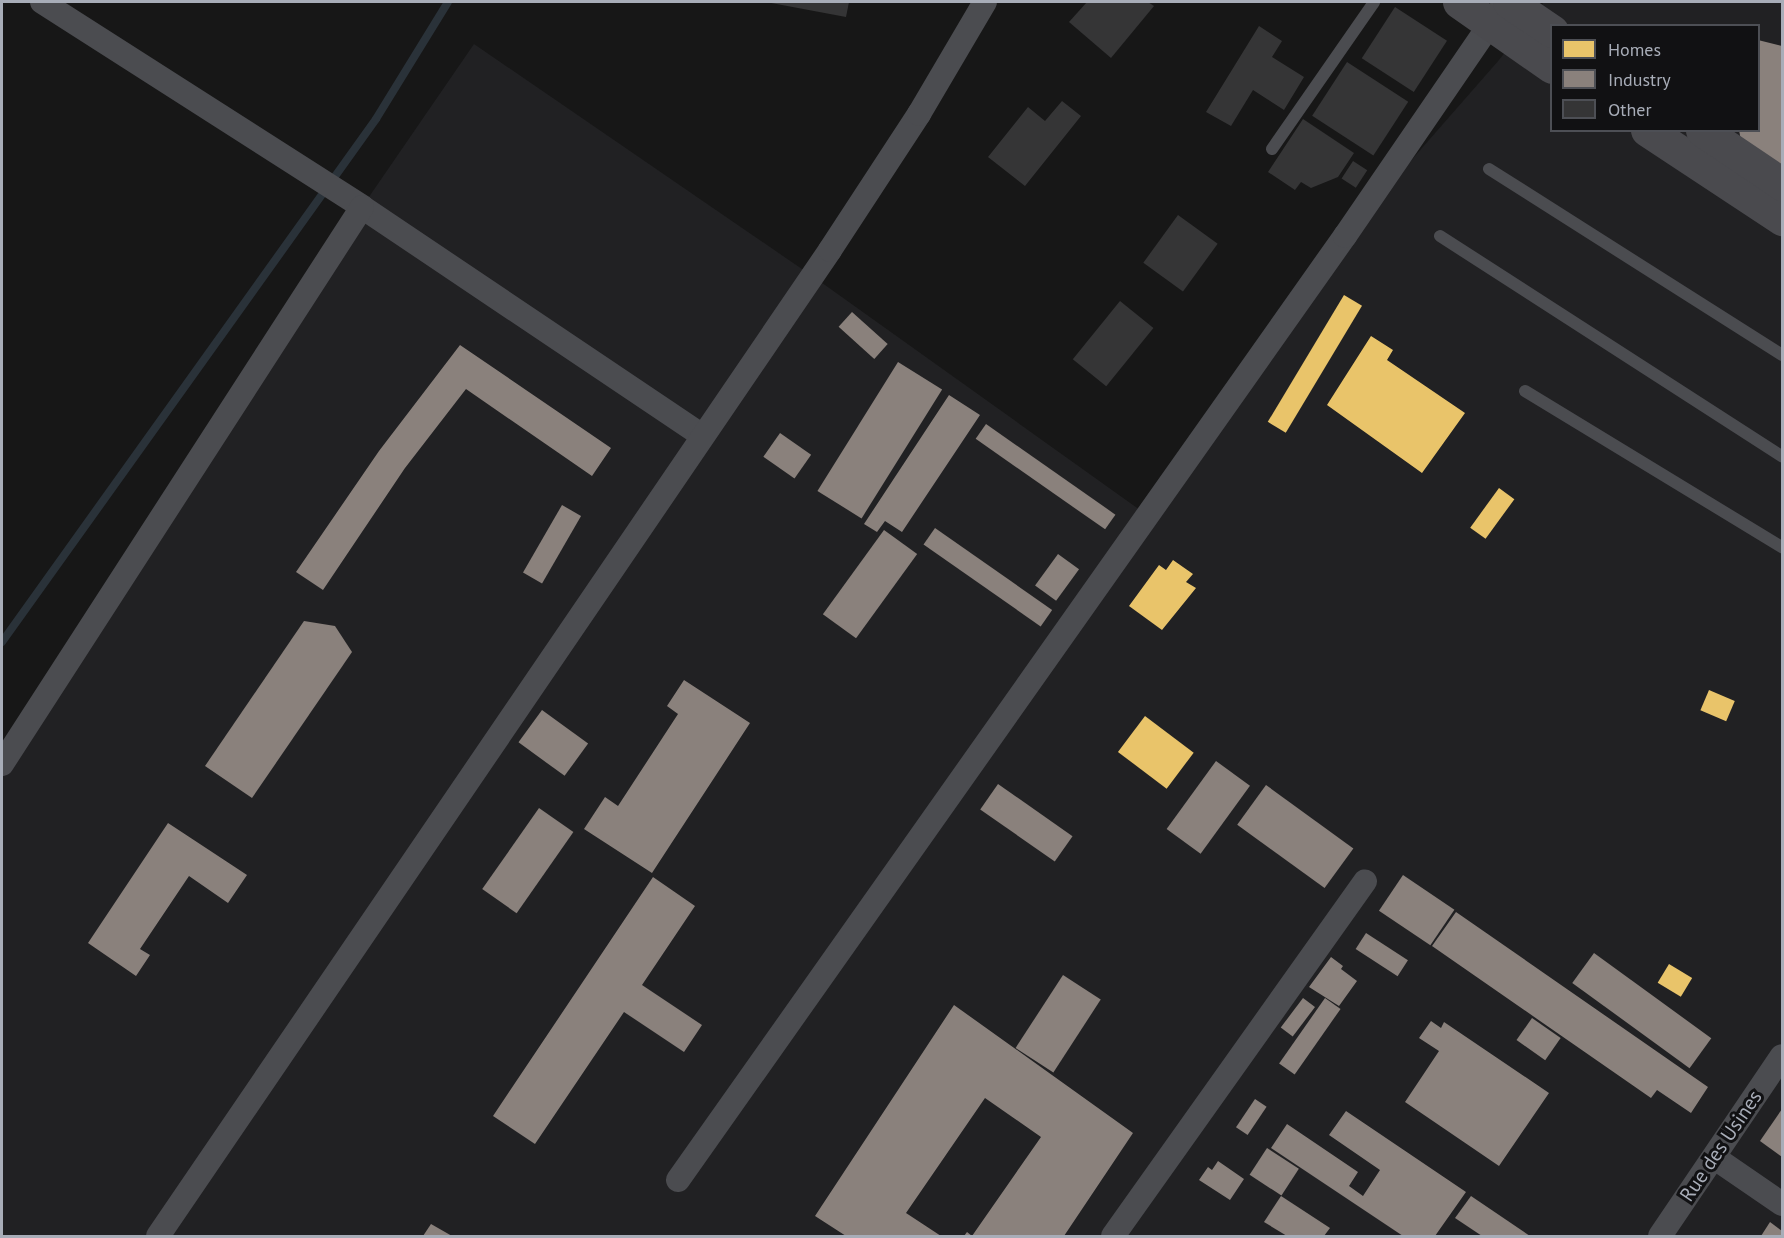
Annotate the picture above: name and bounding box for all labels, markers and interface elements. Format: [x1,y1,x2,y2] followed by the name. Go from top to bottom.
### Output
[1550,24,1760,132] legend
[1608,38,1661,61] text: Homes
[1608,68,1671,91] text: Industry
[1608,98,1652,121] text: Other
[1675,1086,1767,1206] street label: Rue des Usines

